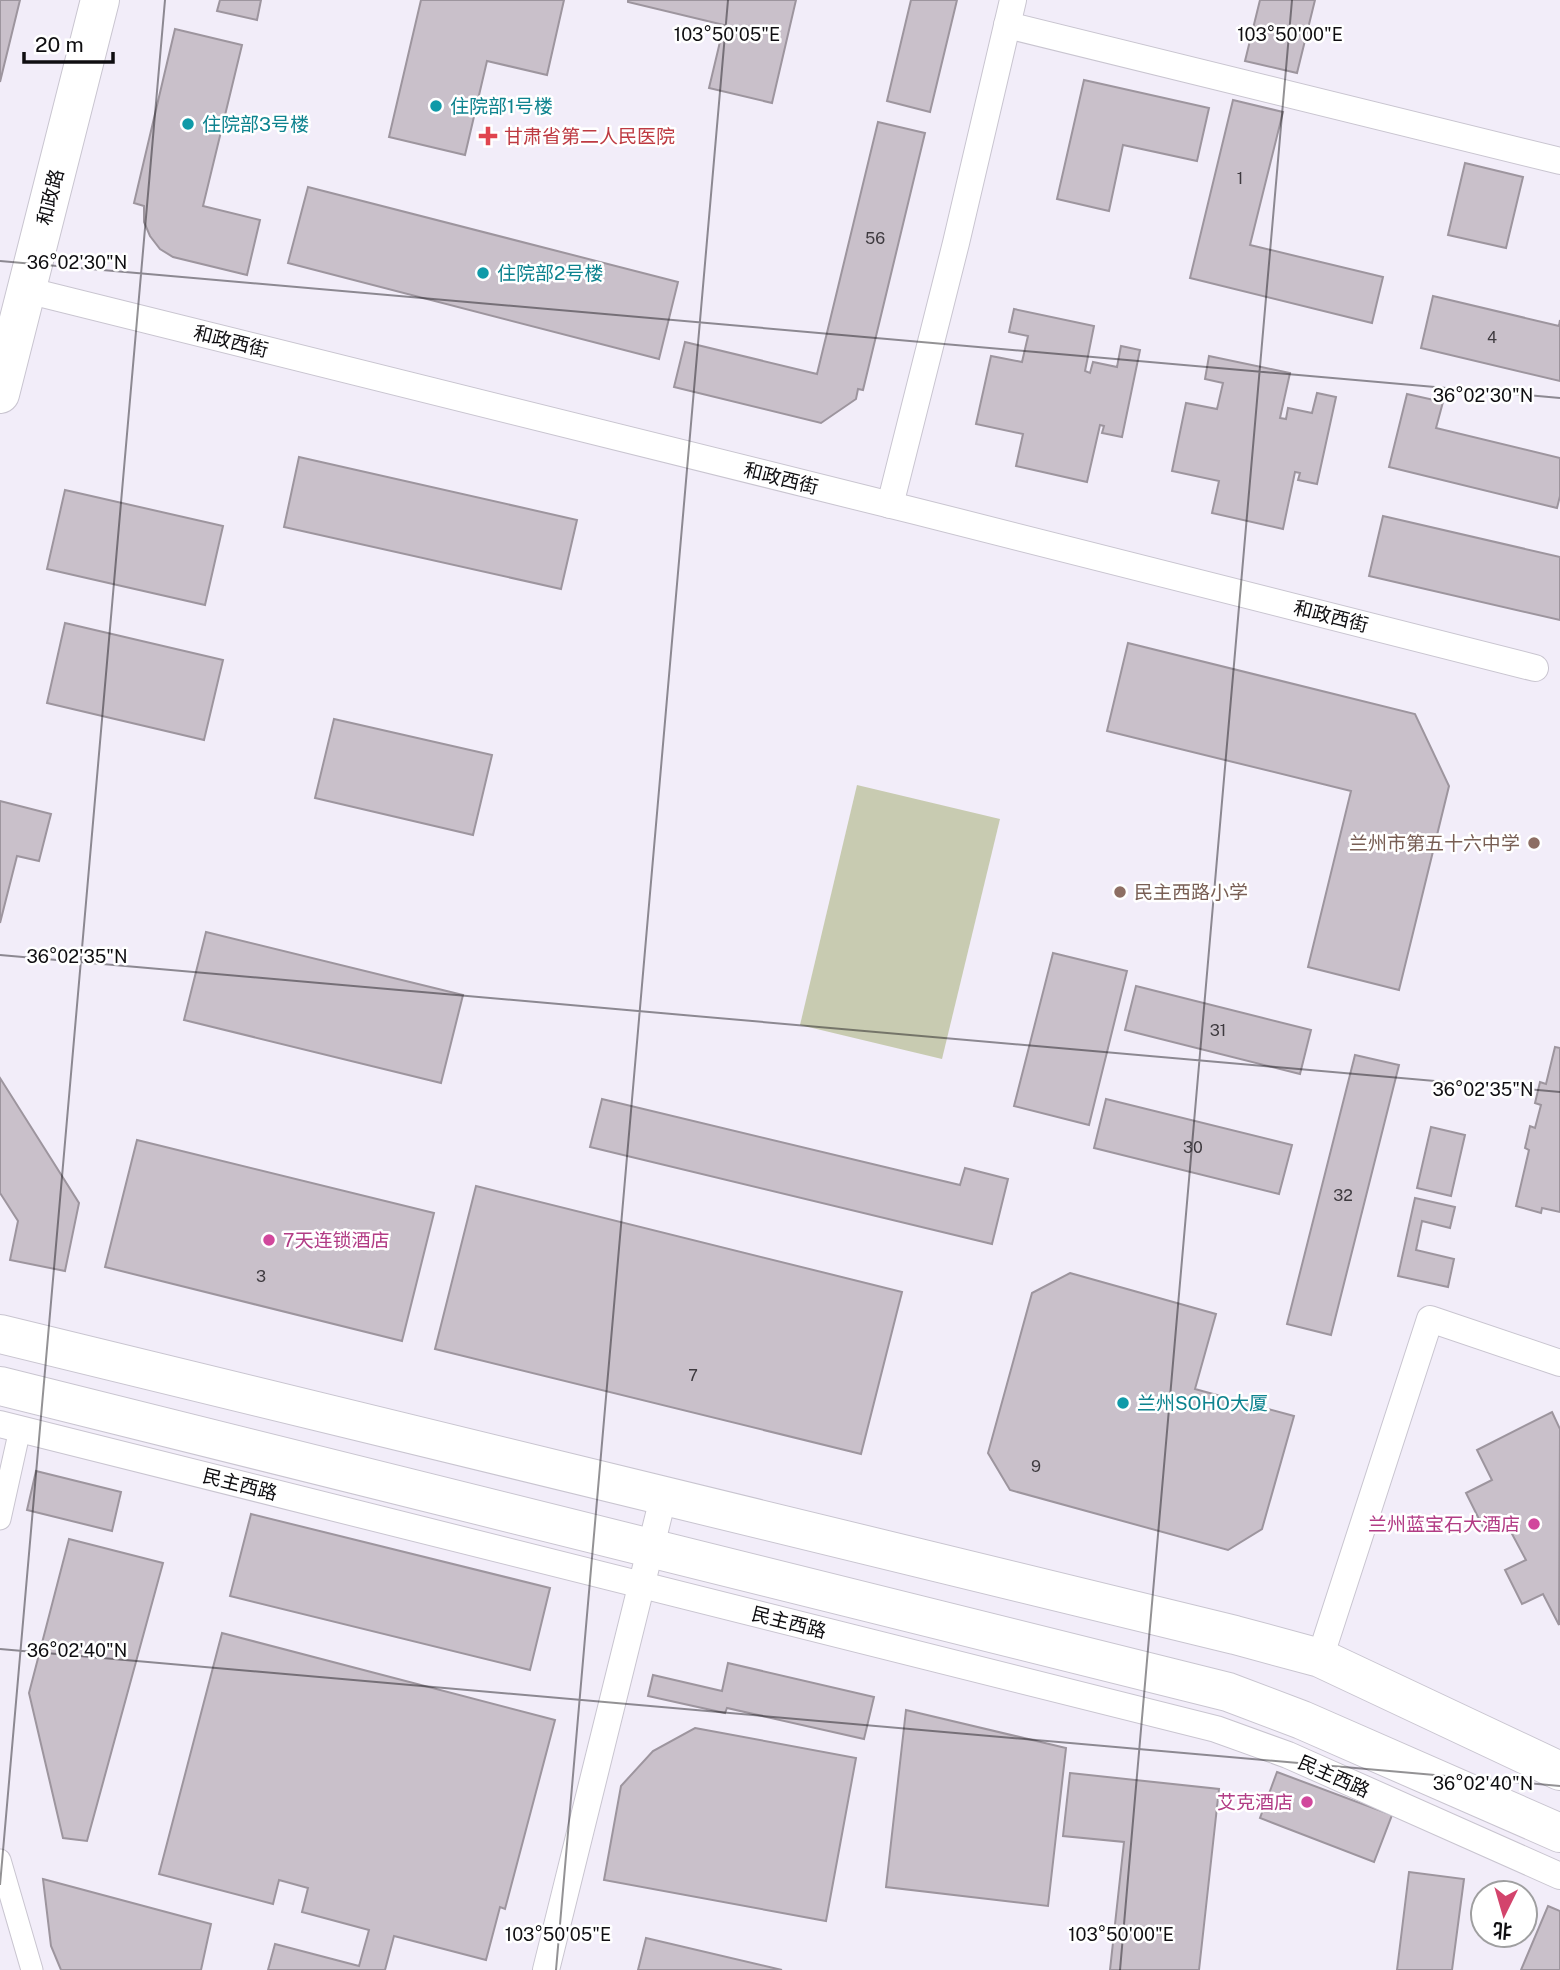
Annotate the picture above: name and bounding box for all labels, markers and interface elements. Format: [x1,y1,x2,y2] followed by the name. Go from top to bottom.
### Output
[24,21,114,65] scale bar
[674,24,780,45] text: 103°50'05"E
[1237,24,1343,45] text: 103°50'00"E
[35,32,84,57] text: 20 m
[450,95,553,117] place label: 住院部1号楼
[428,98,444,114] marker: 住院部1号楼
[202,113,309,135] place label: 住院部3号楼
[180,116,196,132] marker: 住院部3号楼
[504,125,675,147] place label: 甘肃省第二人民医院
[478,126,498,146] marker: 甘肃省第二人民医院
[32,167,68,227] street label: 和政路
[1237,169,1243,188] house number: 1
[865,229,885,248] house number: 56
[27,252,127,273] text: 36°02'30"N
[497,262,603,284] place label: 住院部2号楼
[475,265,491,281] marker: 住院部2号楼
[191,321,271,361] street label: 和政西街
[1487,328,1497,347] house number: 4
[1433,385,1533,406] text: 36°02'30"N
[741,458,821,498] street label: 和政西街
[1291,596,1371,636] street label: 和政西街
[1349,832,1520,854] place label: 兰州市第五十六中学
[1526,835,1542,851] marker: 兰州市第五十六中学
[1134,881,1248,903] place label: 民主西路小学
[1112,884,1128,900] marker: 民主西路小学
[26,946,128,967] text: 36°02'35"N
[1210,1021,1226,1040] house number: 31
[1432,1079,1534,1100] text: 36°02'35"N
[1183,1138,1203,1157] house number: 30
[1333,1186,1353,1205] house number: 32
[283,1229,389,1251] place label: 7天连锁酒店
[261,1232,277,1248] marker: 7天连锁酒店
[256,1267,266,1286] house number: 3
[688,1366,698,1385] house number: 7
[1137,1392,1268,1414] place label: 兰州SOHO大厦
[1115,1395,1131,1411] marker: 兰州SOHO大厦
[1031,1457,1041,1476] house number: 9
[200,1464,280,1504] street label: 民主西路
[1368,1513,1520,1535] place label: 兰州蓝宝石大酒店
[1526,1516,1542,1532] marker: 兰州蓝宝石大酒店
[749,1602,829,1642] street label: 民主西路
[27,1640,127,1661] text: 36°02'40"N
[1295,1750,1373,1802] street label: 民主西路
[1433,1773,1533,1794] text: 36°02'40"N
[1217,1791,1293,1813] place label: 艾克酒店
[1299,1794,1315,1810] marker: 艾克酒店
[1469,1879,1539,1949] north arrow
[1492,1919,1513,1943] text: 北
[505,1924,611,1945] text: 103°50'05"E
[1068,1924,1174,1945] text: 103°50'00"E

